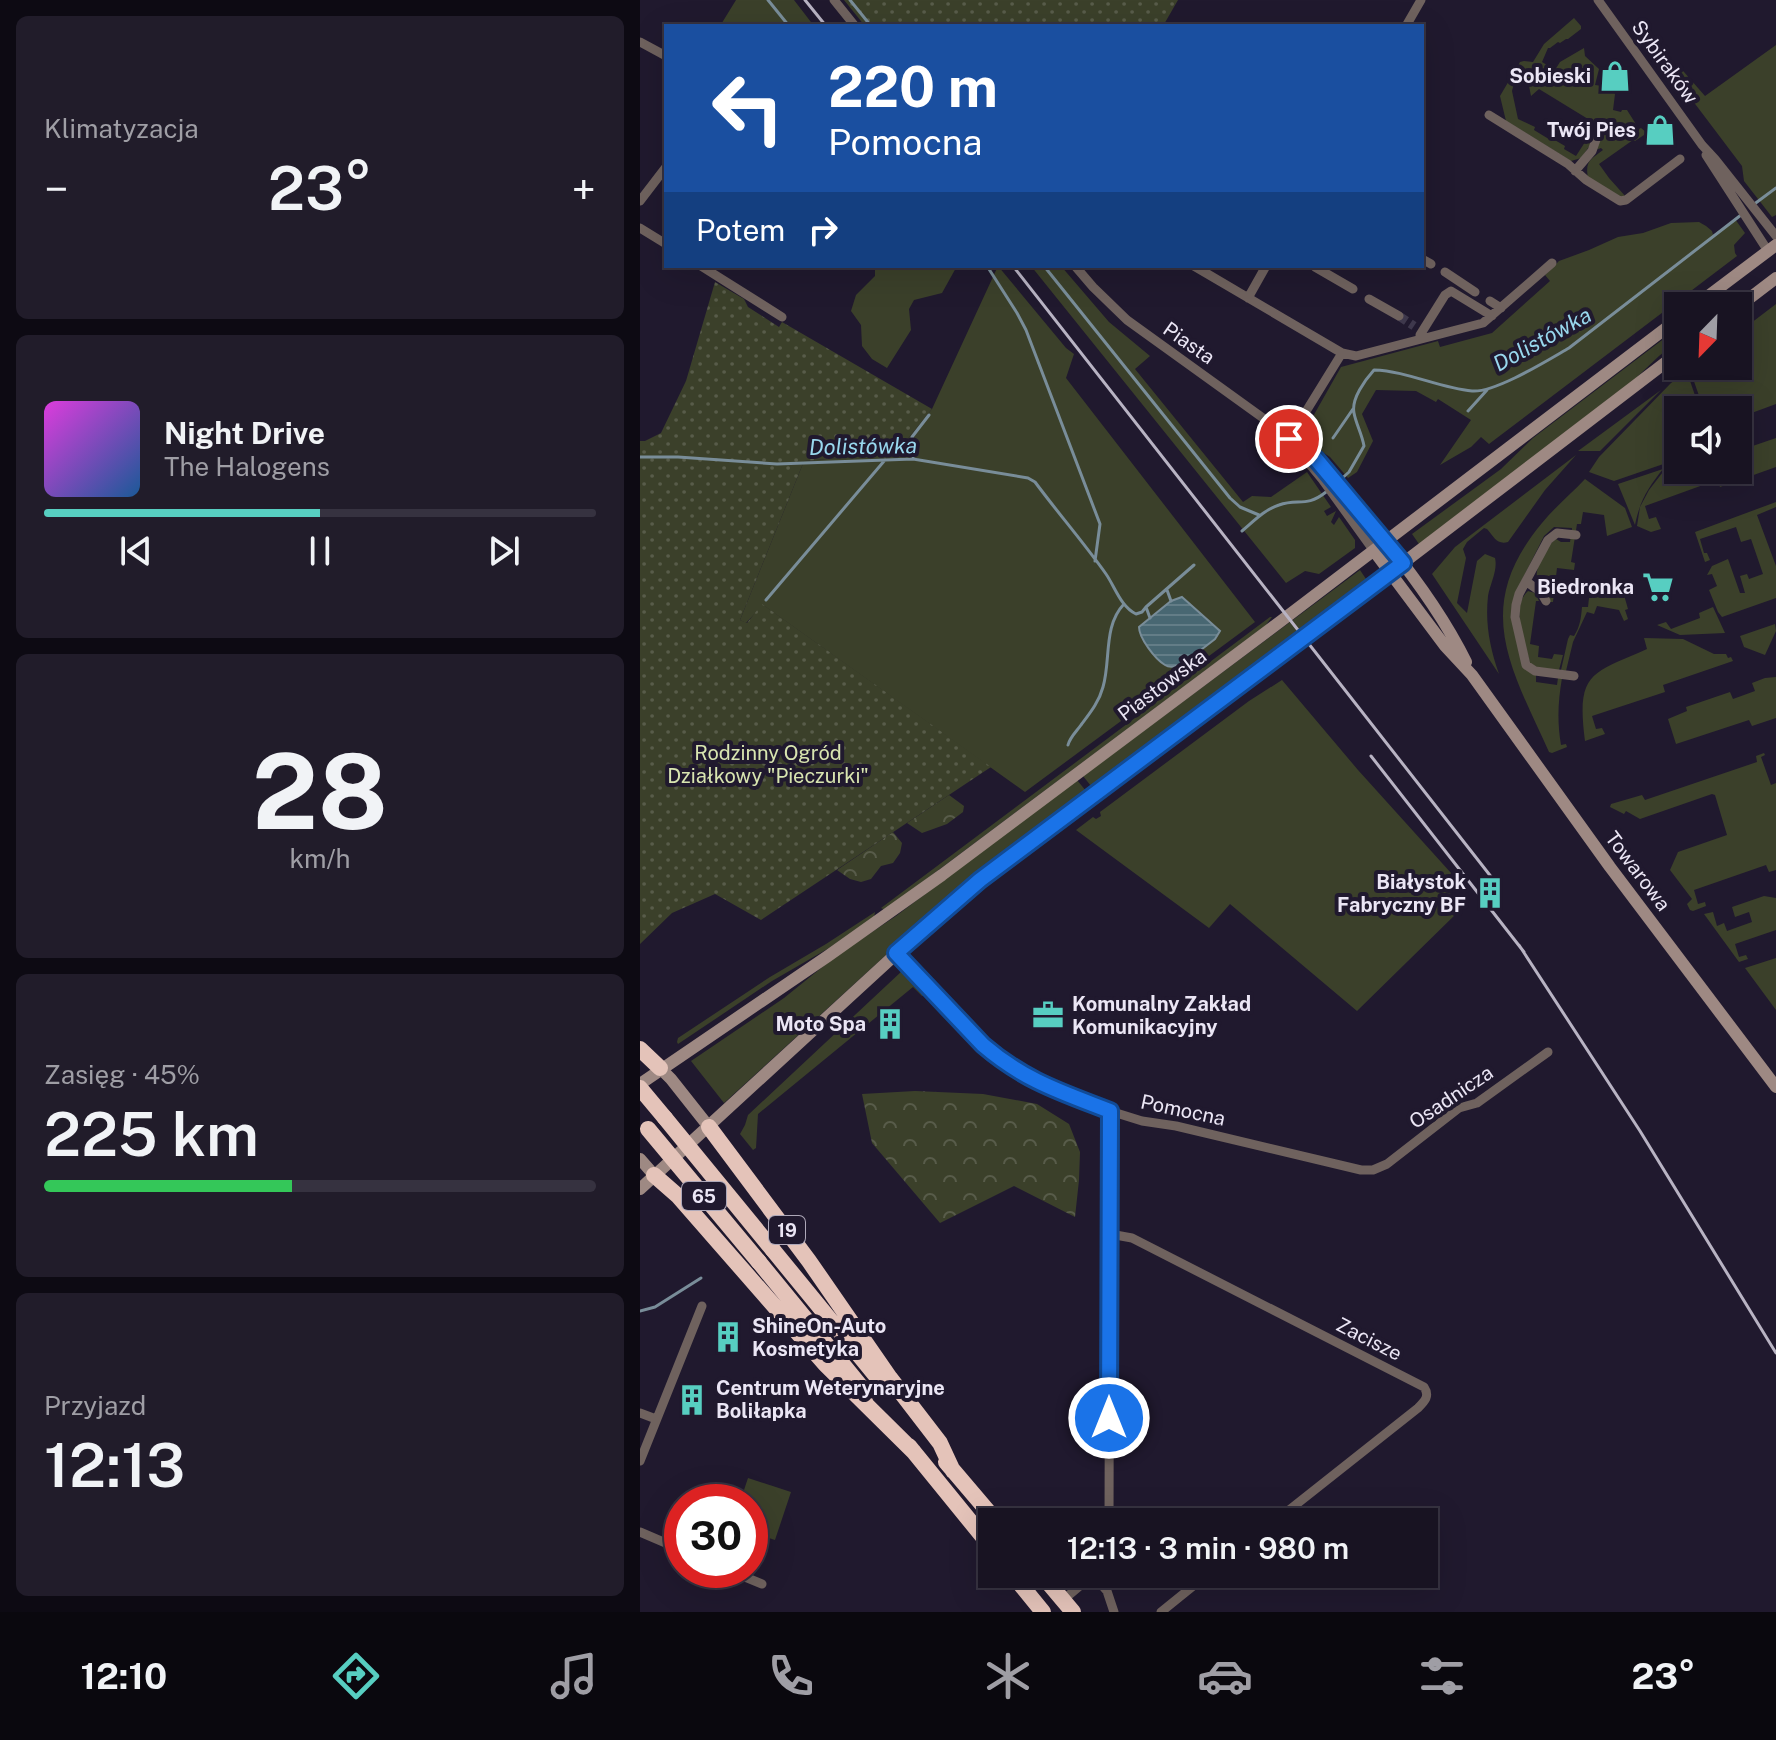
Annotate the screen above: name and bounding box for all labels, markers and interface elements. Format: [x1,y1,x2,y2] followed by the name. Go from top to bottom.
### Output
[1627,16,1704,109] street label: Sybiraków
[828,54,998,120] text: 220 m
[696,56,800,160] icon: left
[1598,59,1632,93] shop icon: Sobieski
[1509,64,1591,88] place label: Sobieski
[44,113,199,144] text: Klimatyzacja
[1643,113,1677,147] shop icon: Twój Pies
[1547,118,1636,142] place label: Twój Pies
[828,121,982,163] text: Pomocna
[268,153,372,224] text: 23°
[44,163,68,215] text: −
[572,163,596,215] text: +
[801,208,845,252] icon: right
[696,212,785,248] text: Potem
[1664,292,1752,380] north arrow
[1664,292,1752,484] map controls
[1488,301,1596,377] water label: Dolistówka
[1159,317,1219,369] street label: Piasta
[1664,396,1752,484] button: sound
[1255,405,1323,473] pin
[164,415,325,451] text: Night Drive
[1267,417,1311,461] icon: arrive
[809,432,917,460] water label: Dolistówka
[164,451,330,482] text: The Halogens
[114,529,158,573] icon: previous
[298,529,342,573] icon: pause
[482,529,526,573] icon: next
[1641,570,1675,604] supermarket icon: Biedronka
[1537,575,1634,599] place label: Biedronka
[1113,644,1211,726] street label: Piastowska
[252,730,388,852] text: 28
[667,741,869,788] park label: Rodzinny Ogród Działkowy "Pieczurki"
[1600,827,1676,915] street label: Towarowa
[289,843,351,874] text: km/h
[1337,870,1466,917] place label: Białystok Fabryczny BF
[1473,876,1507,910] building icon: Białystok Fabryczny BF
[1072,992,1251,1039] place label: Komunalny Zakład Komunikacyjny
[1031,998,1065,1032] office icon: Komunalny Zakład Komunikacyjny
[873,1007,907,1041] building icon: Moto Spa
[776,1012,866,1036] place label: Moto Spa
[44,1059,200,1090] text: Zasięg · 45%
[1405,1060,1497,1134] street label: Osadnicza
[1139,1089,1227,1131] street label: Pomocna
[44,1099,259,1170] text: 225 km
[682,1182,726,1210] road number: 65
[769,1216,805,1244] road number: 19
[1332,1312,1406,1366] street label: Zacisze
[752,1314,886,1361] place label: ShineOn-Auto Kosmetyka
[711,1320,745,1354] building icon: ShineOn-Auto Kosmetyka
[716,1376,945,1423] place label: Centrum Weterynaryjne Boliłapka
[1067,1376,1151,1460] position arrow
[675,1383,709,1417] building icon: Centrum Weterynaryjne Boliłapka
[44,1390,146,1421] text: Przyjazd
[44,1430,185,1501] text: 12:13
[664,1484,768,1588] speed limit sign: 30
[1067,1530,1349,1566] text: 12:13 · 3 min · 980 m
[328,1648,384,1704] icon: directions
[546,1648,602,1704] icon: music
[763,1648,819,1704] icon: phone
[980,1648,1036,1704] icon: climate
[1197,1648,1253,1704] icon: car
[1414,1648,1470,1704] icon: filters
[81,1655,167,1697] text: 12:10
[1632,1655,1695,1697] text: 23°

